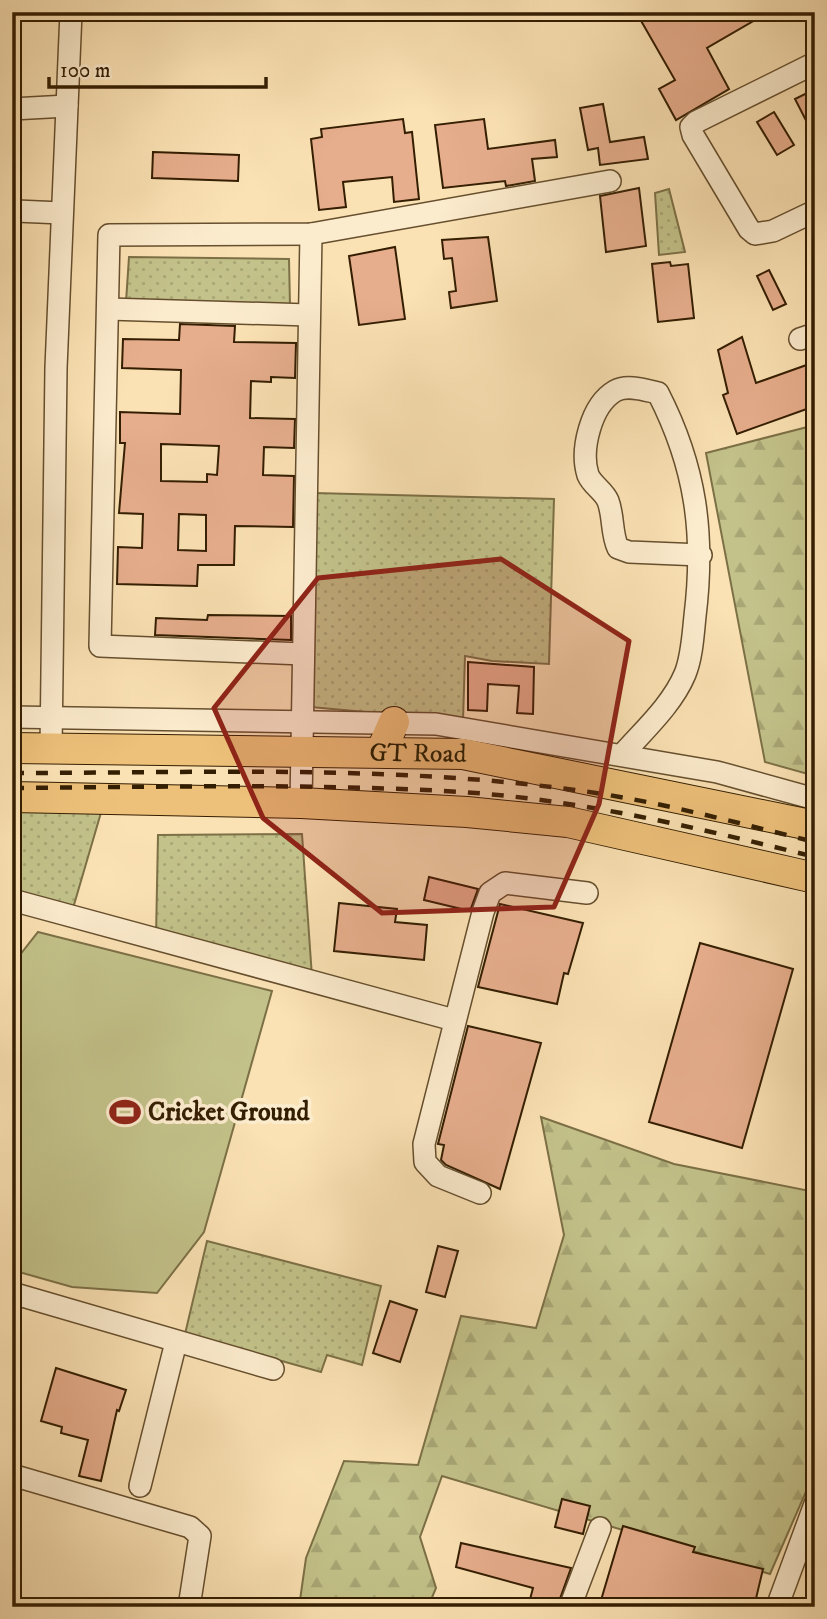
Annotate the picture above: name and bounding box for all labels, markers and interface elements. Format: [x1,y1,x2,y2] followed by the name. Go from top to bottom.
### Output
[49,46,266,90] scale bar
[60,58,111,84] text: 100 m
[369,736,467,771] street label: GT Road
[108,1095,142,1129] sports icon: Cricket Ground
[148,1096,311,1129] place label: Cricket Ground

